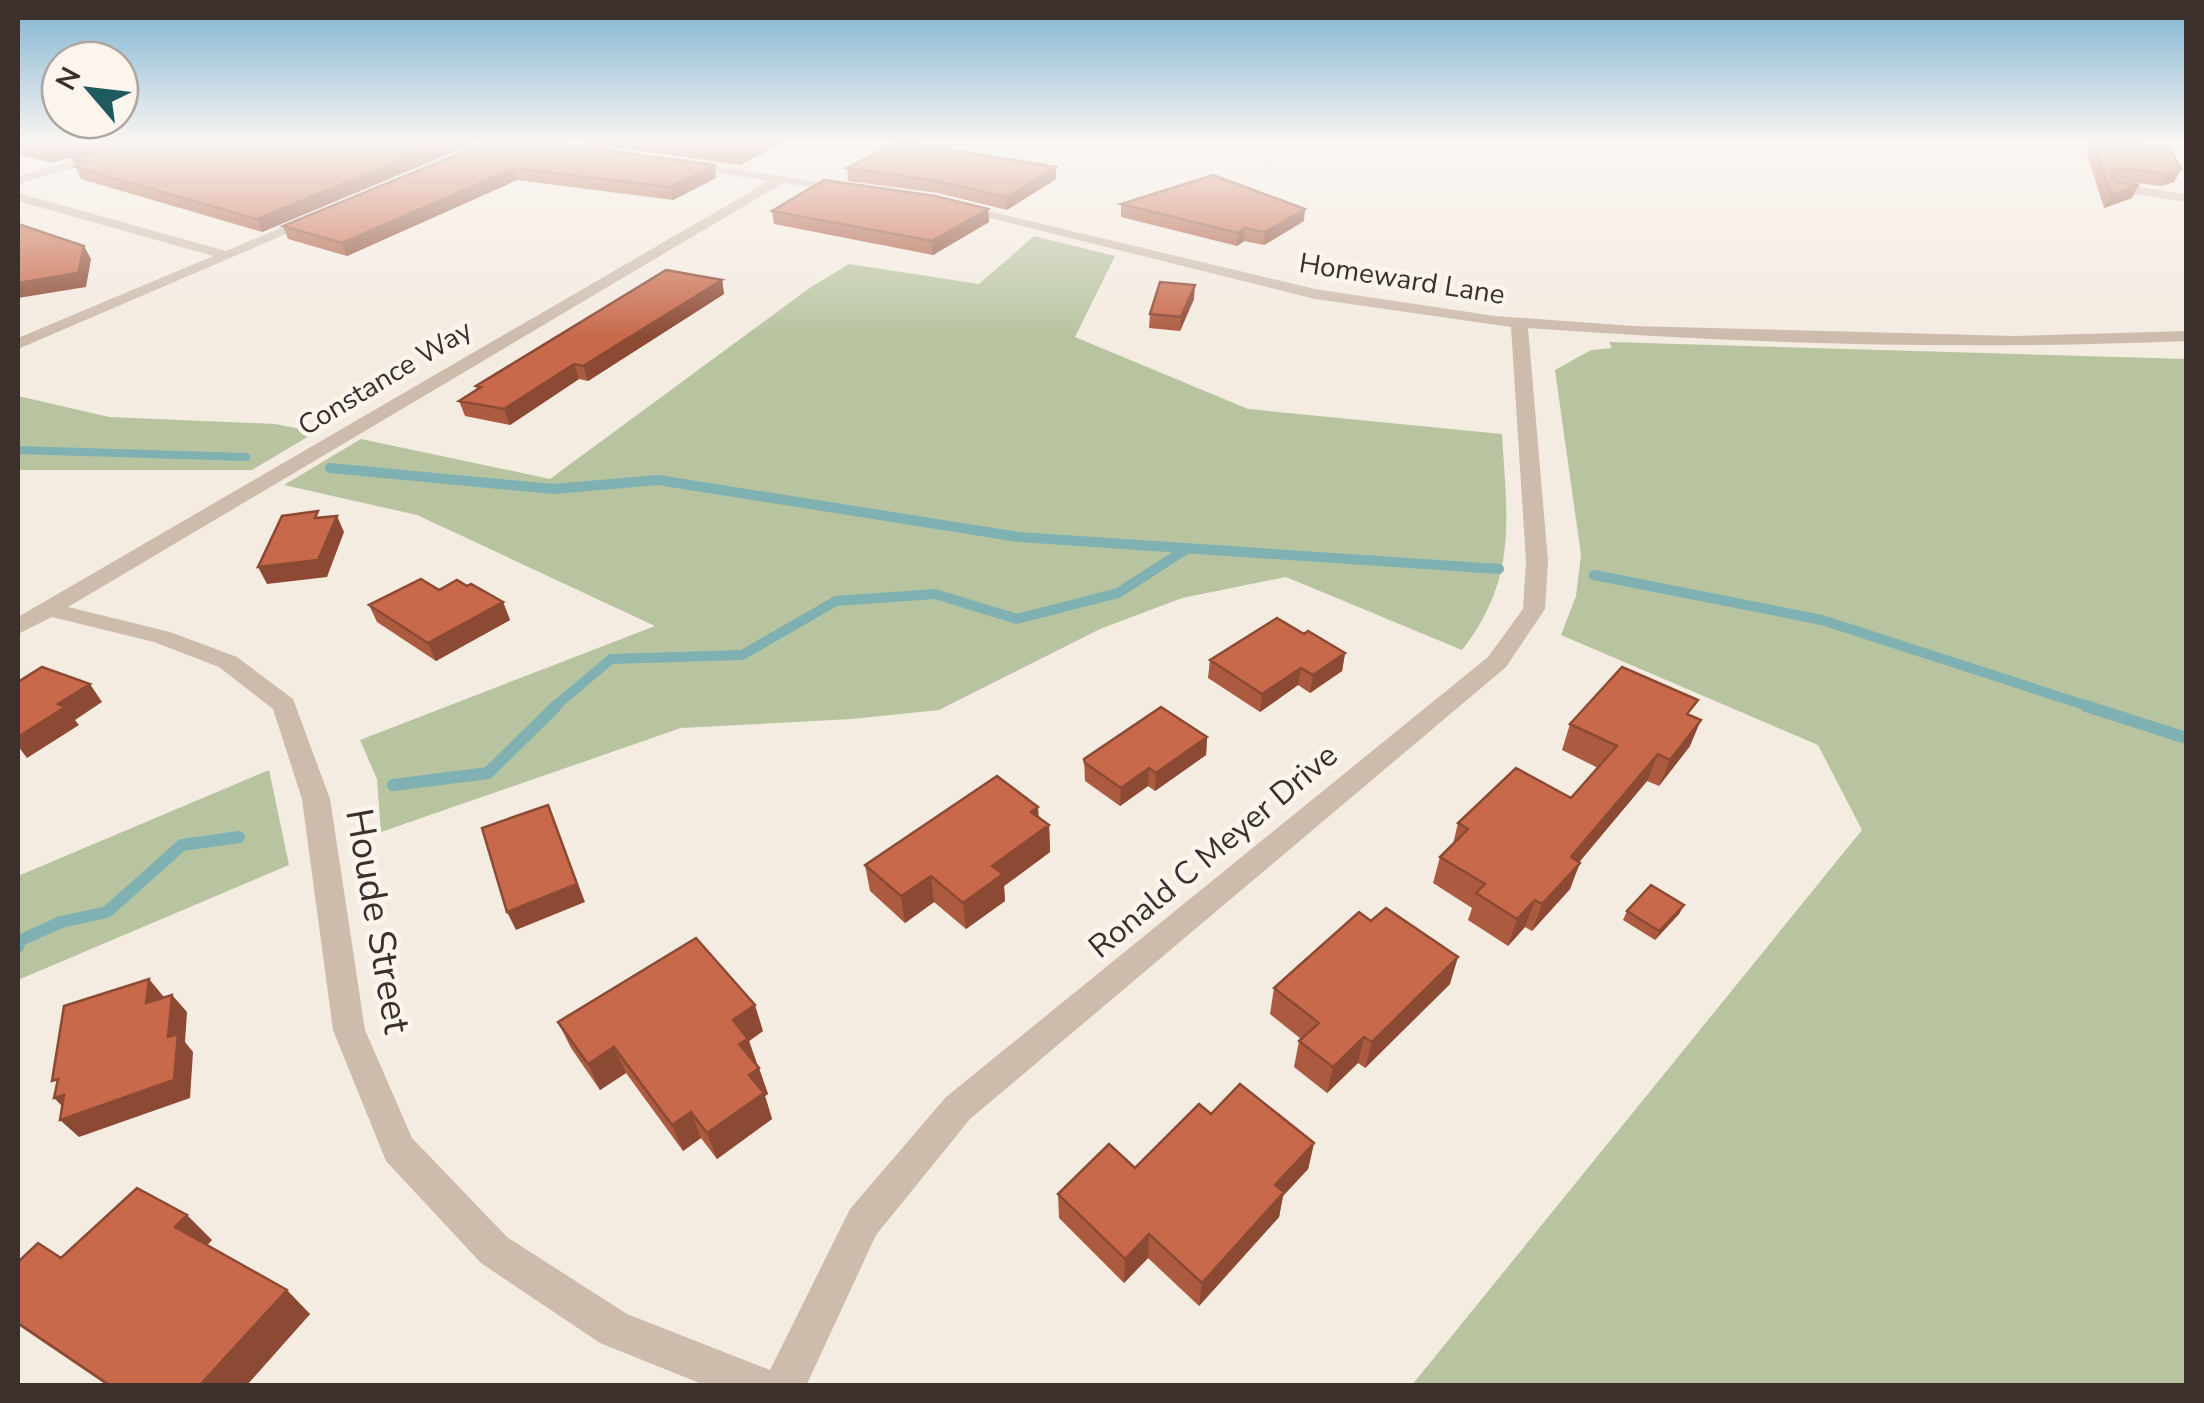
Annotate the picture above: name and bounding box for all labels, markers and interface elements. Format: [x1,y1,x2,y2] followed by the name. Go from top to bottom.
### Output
[40,40,140,140] north arrow
[47,61,91,97] text: N
[1296,244,1508,314] street label: Homeward Lane
[291,311,479,445] street label: Constance Way
[1079,734,1347,968] street label: Ronald C Meyer Drive
[333,805,423,1038] street label: Houde Street

